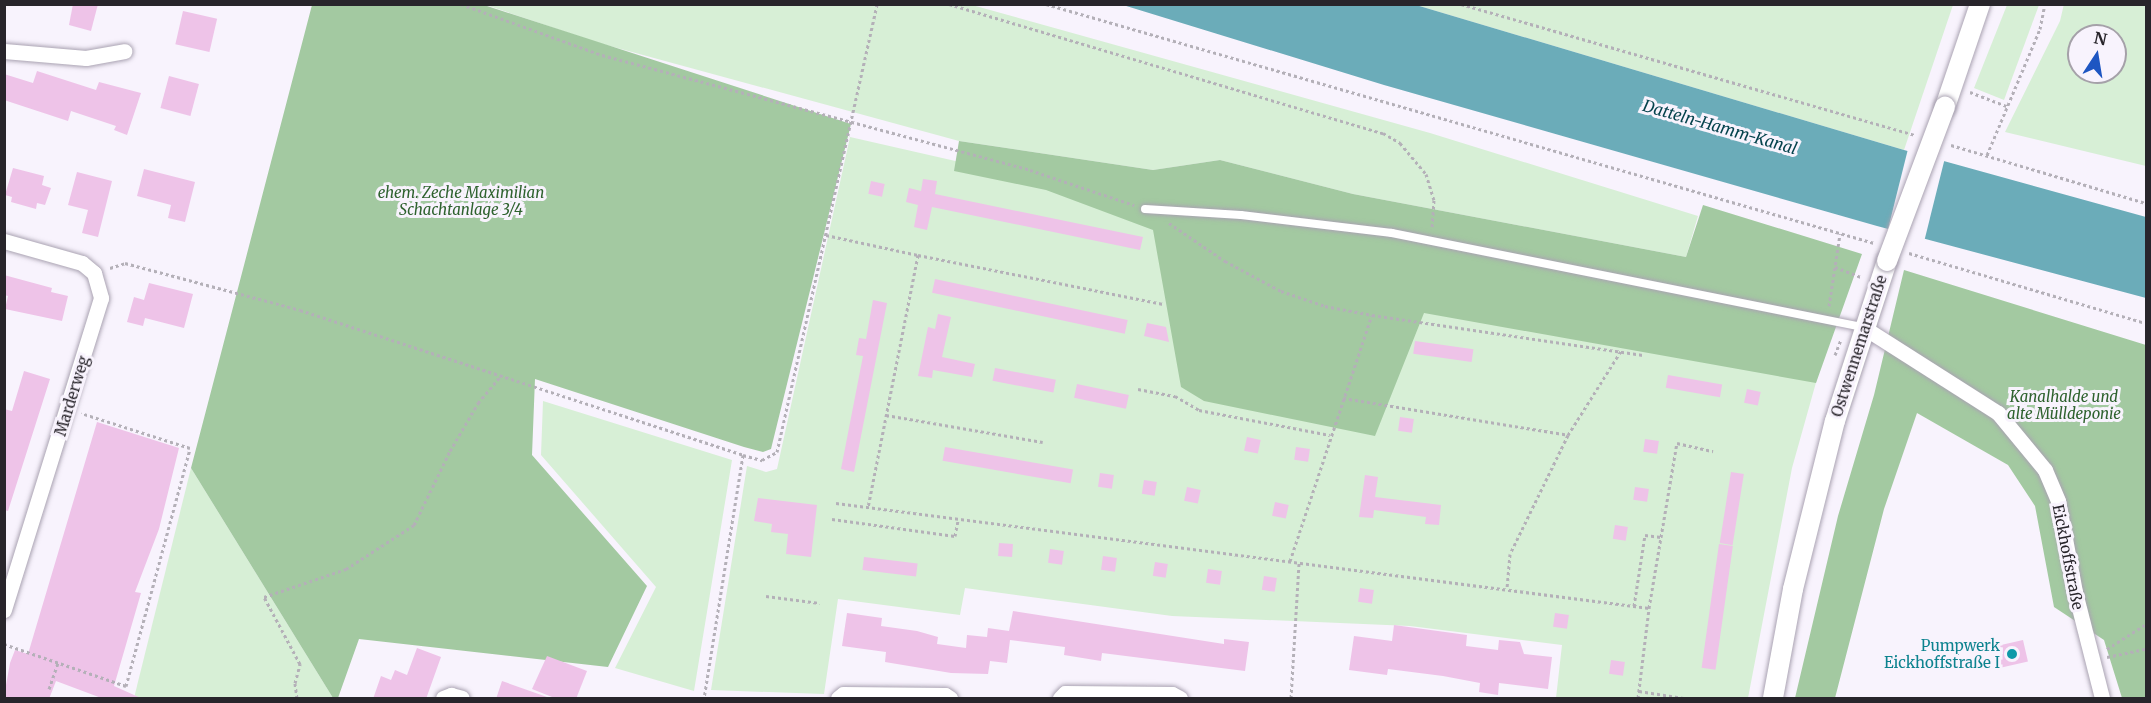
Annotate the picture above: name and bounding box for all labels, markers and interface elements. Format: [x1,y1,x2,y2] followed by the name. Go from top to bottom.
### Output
[2067,24,2127,84] north arrow
[2092,27,2109,49] text: N
[1641,96,1799,158] water label: Datteln-Hamm-Kanal
[378,183,544,218] park label: ehem. Zeche Maximilian Schachtanlage 3/4
[1828,273,1890,419] street label: Ostwennemarstraße
[51,354,93,438] street label: Marderweg
[2007,387,2121,422] park label: Kanalhalde und alte Mülldeponie
[2049,503,2087,611] street label: Eickhoffstraße
[1884,636,2000,671] place label: Pumpwerk Eickhoffstraße I
[2005,647,2019,661] marker: Pumpwerk Eickhoffstraße I

